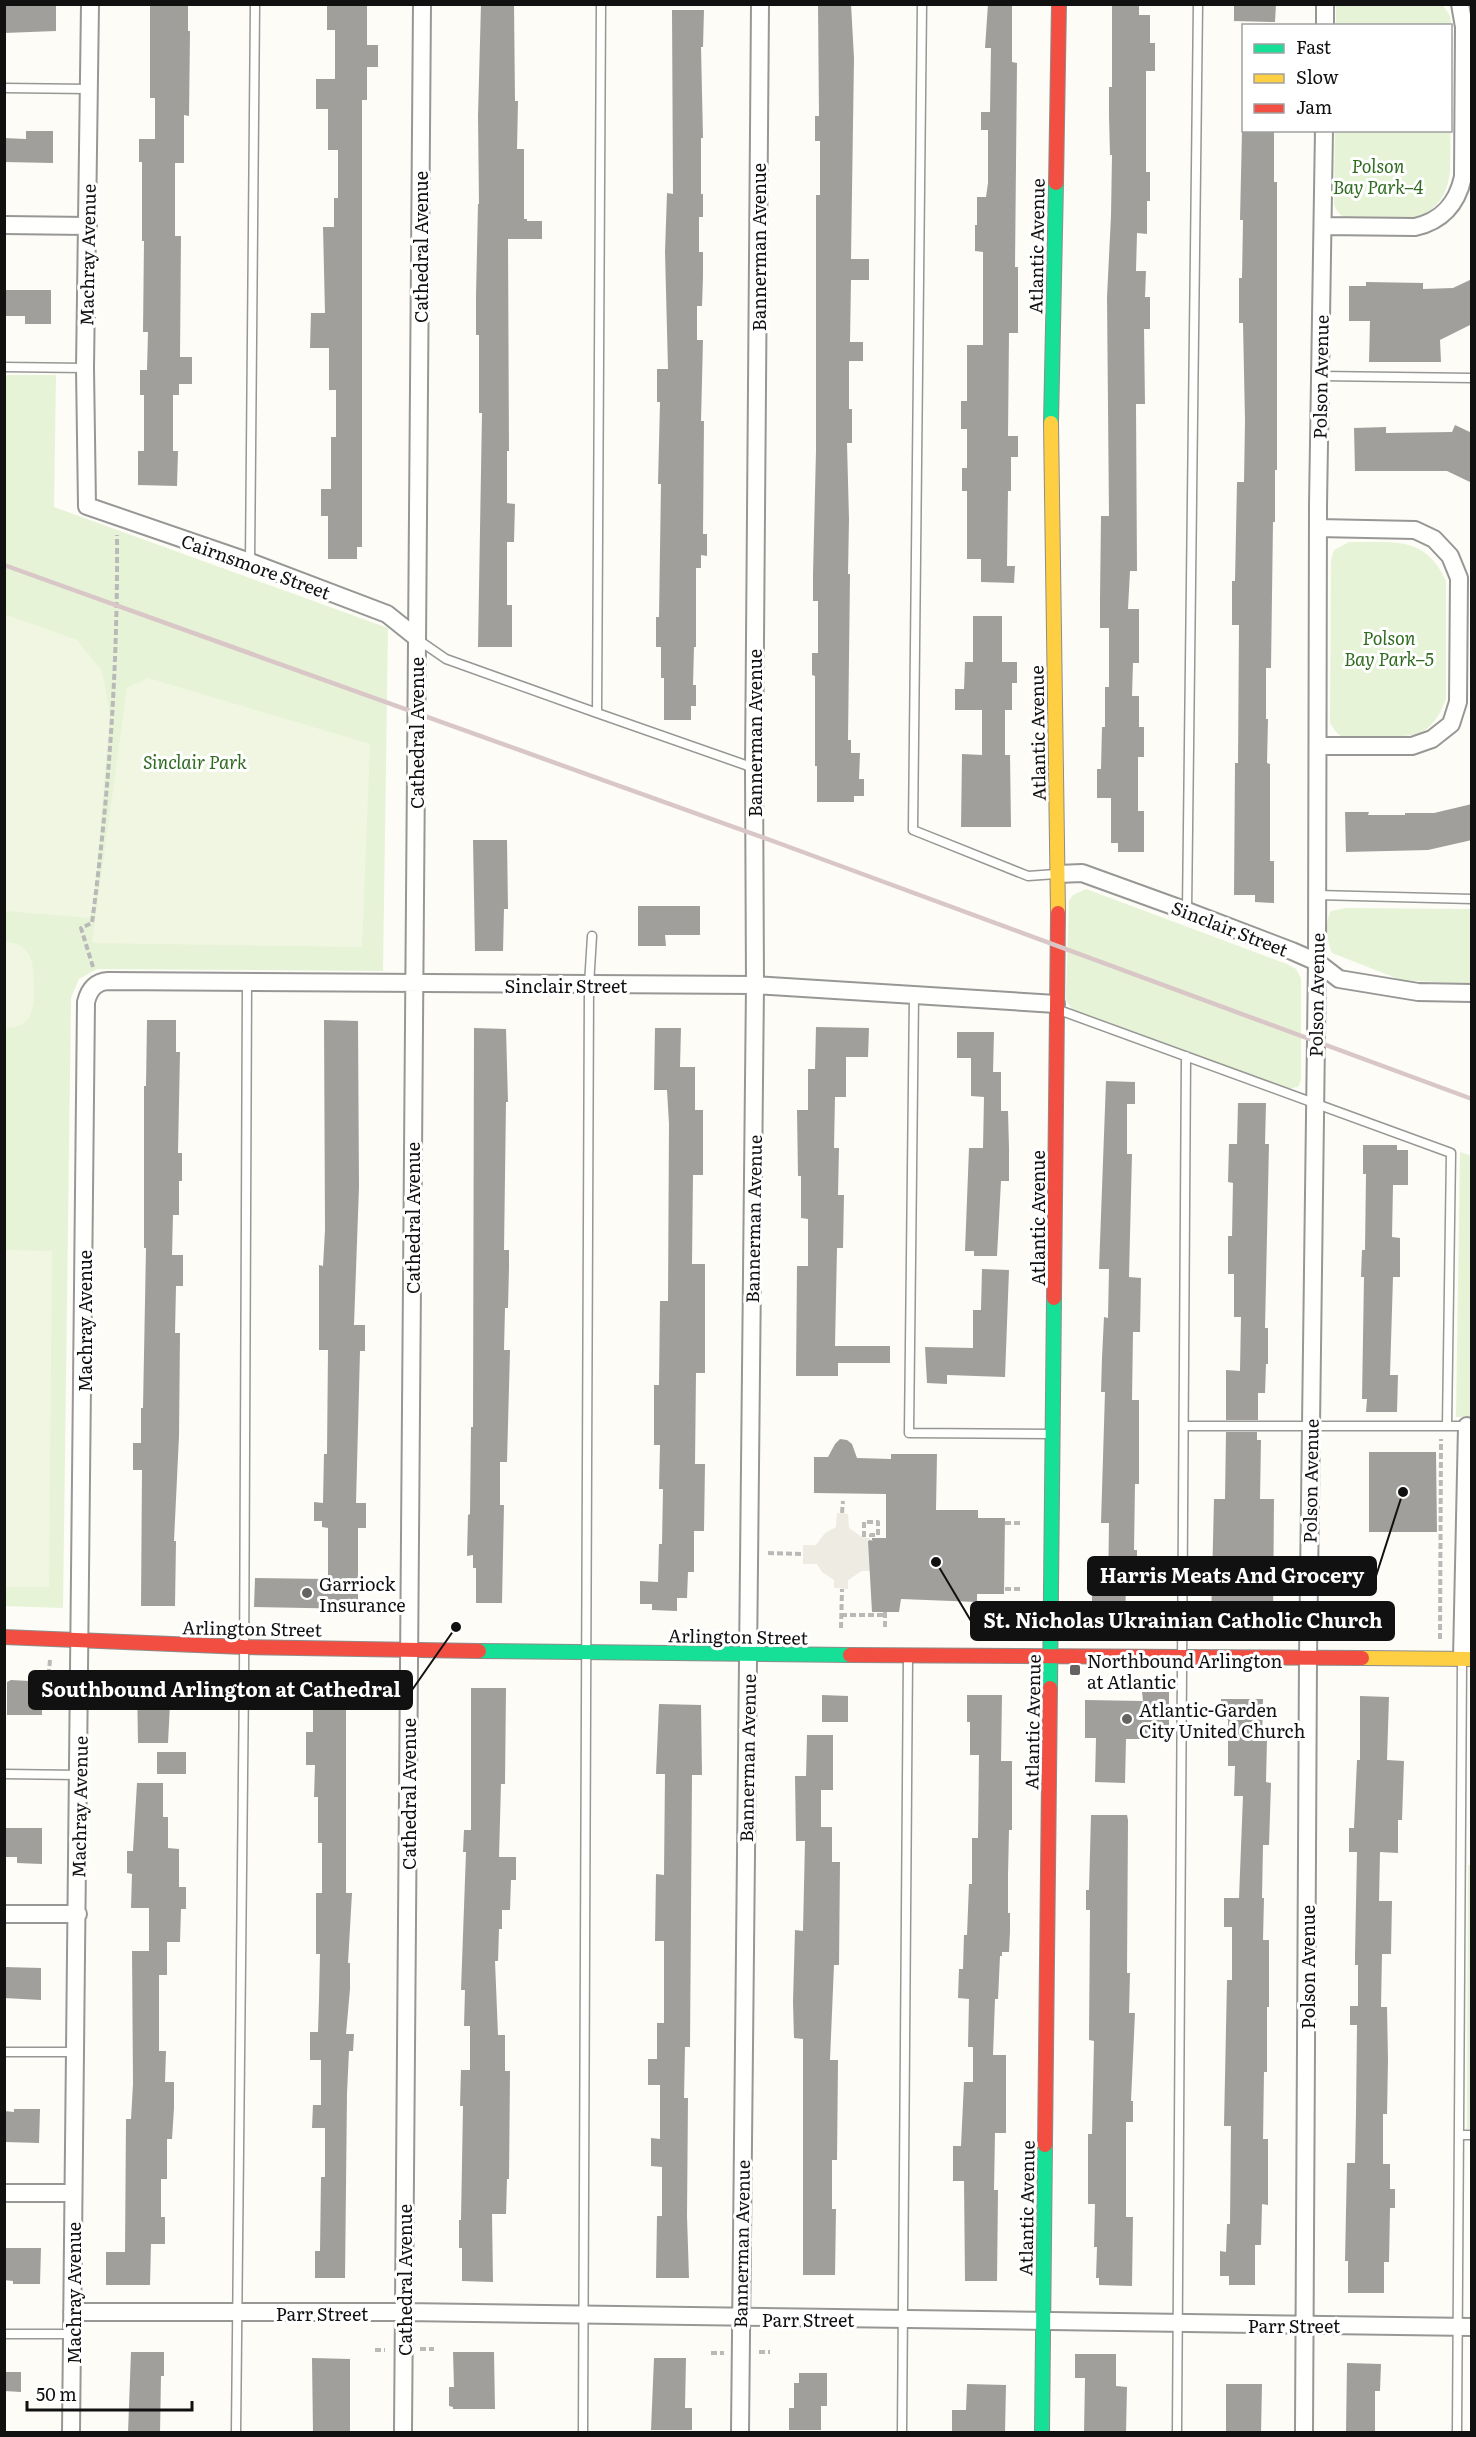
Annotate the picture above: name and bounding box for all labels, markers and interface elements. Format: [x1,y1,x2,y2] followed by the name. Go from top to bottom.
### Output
[1242,24,1452,132] legend
[1296,33,1332,60] text: Fast
[1296,63,1339,90] text: Slow
[1296,93,1332,120] text: Jam
[1333,152,1423,200] park label: Polson Bay Park–4
[745,163,772,331] street label: Bannerman Avenue
[407,171,434,323] street label: Cathedral Avenue
[1021,178,1051,314] street label: Atlantic Avenue
[72,184,102,326] street label: Machray Avenue
[1305,315,1335,439] street label: Polson Avenue
[178,526,335,606] street label: Cairnsmore Street
[1344,624,1434,672] park label: Polson Bay Park–5
[741,649,768,817] street label: Bannerman Avenue
[403,657,430,809] street label: Cathedral Avenue
[1022,665,1052,801] street label: Atlantic Avenue
[143,748,247,775] park label: Sinclair Park
[1168,893,1293,963] street label: Sinclair Street
[1301,933,1331,1057] street label: Polson Avenue
[505,972,628,999] street label: Sinclair Street
[738,1135,768,1303] street label: Bannerman Avenue
[399,1142,426,1294] street label: Cathedral Avenue
[1024,1150,1051,1286] street label: Atlantic Avenue
[71,1250,98,1392] street label: Machray Avenue
[1295,1419,1325,1543] street label: Polson Avenue
[1088,1557,1376,1595] callout: Harris Meats And Grocery
[1100,1559,1365,1589] text: Harris Meats And Grocery
[319,1570,406,1618] place label: Garriock Insurance
[300,1586,314,1600] marker: Garriock Insurance
[971,1602,1394,1640] callout: St. Nicholas Ukrainian Catholic Church
[983,1604,1383,1634] text: St. Nicholas Ukrainian Catholic Church
[182,1613,323,1643] street label: Arlington Street
[668,1621,809,1651] street label: Arlington Street
[1087,1647,1282,1695] place label: Northbound Arlington at Atlantic
[1017,1654,1047,1790] street label: Atlantic Avenue
[1068,1663,1082,1677] marker: Northbound Arlington at Atlantic
[29,1671,412,1709] callout: Southbound Arlington at Cathedral
[41,1673,401,1703] text: Southbound Arlington at Cathedral
[732,1674,762,1842] street label: Bannerman Avenue
[1139,1696,1305,1744] place label: Atlantic-Garden City United Church
[1120,1712,1134,1726] marker: Atlantic-Garden City United Church
[395,1718,422,1870] street label: Cathedral Avenue
[64,1736,94,1878] street label: Machray Avenue
[1294,1905,1321,2029] street label: Polson Avenue
[1011,2140,1041,2276] street label: Atlantic Avenue
[726,2160,756,2328] street label: Bannerman Avenue
[391,2204,418,2356] street label: Cathedral Avenue
[60,2222,87,2364] street label: Machray Avenue
[276,2300,369,2327] street label: Parr Street
[762,2306,855,2333] street label: Parr Street
[1248,2312,1341,2339] street label: Parr Street
[27,2374,192,2412] scale bar
[36,2380,77,2407] text: 50 m

